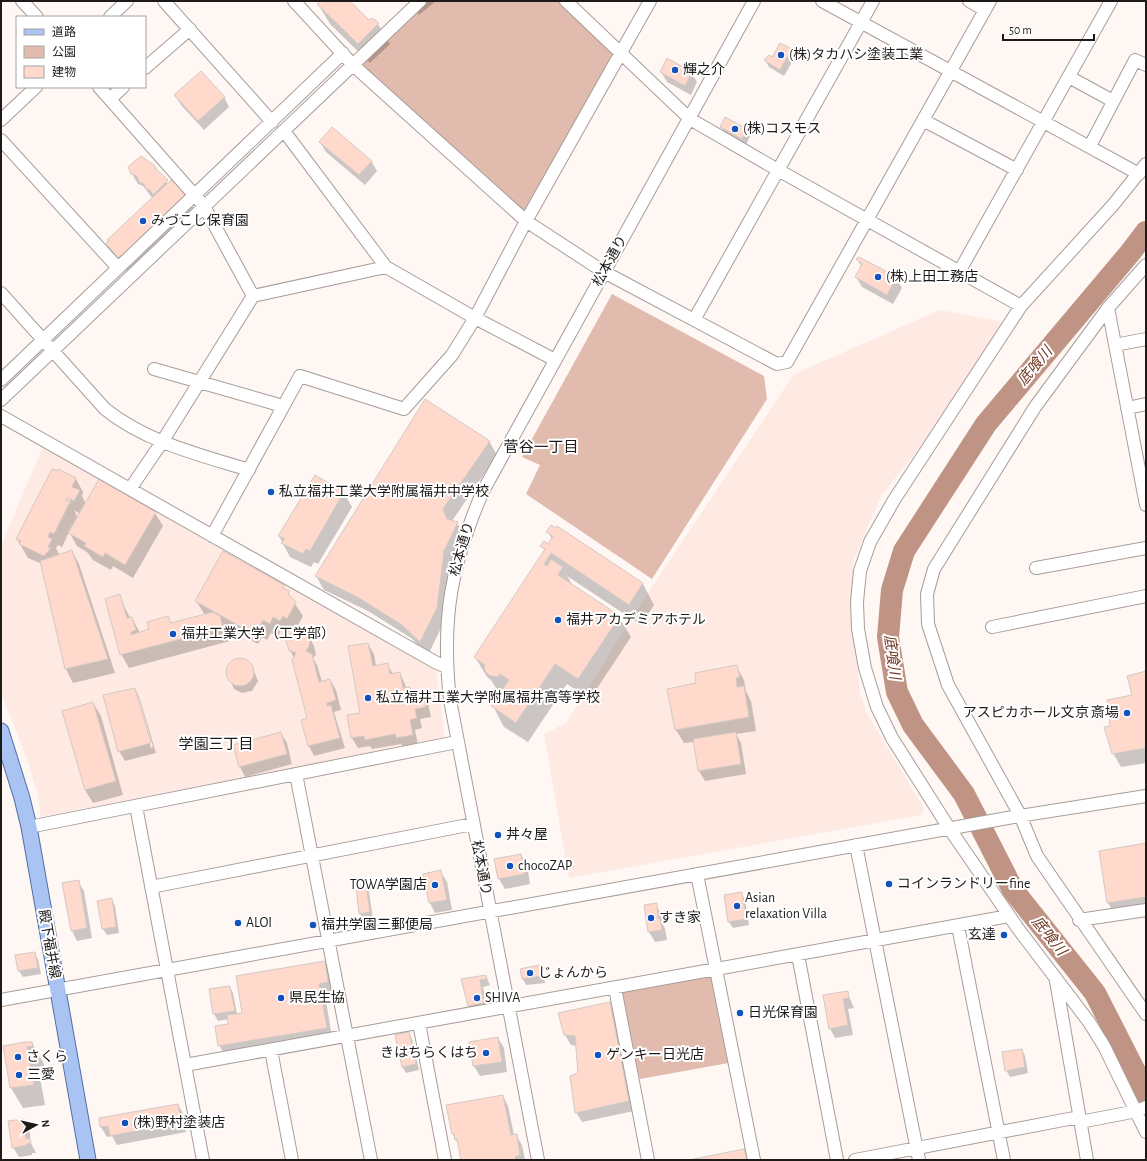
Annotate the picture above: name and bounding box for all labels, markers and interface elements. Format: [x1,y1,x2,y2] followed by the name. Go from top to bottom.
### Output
[16,16,146,88] legend
[1003,16,1094,42] scale bar
[1009,24,1032,36] text: 50 m
[52,25,76,38] text: 道路
[52,46,76,58] text: 公園
[789,47,923,62] place label: (株)タカハシ塗装工業
[776,50,786,60] marker: (株)タカハシ塗装工業
[683,62,725,77] place label: 輝之介
[52,65,76,78] text: 建物
[670,65,680,75] marker: 輝之介
[743,121,821,136] place label: (株)コスモス
[730,124,740,134] marker: (株)コスモス
[151,213,249,228] place label: みづこし保育園
[138,216,148,226] marker: みづこし保育園
[589,233,630,289] street label: 松本通り
[886,269,978,284] place label: (株)上田工務店
[873,272,883,282] marker: (株)上田工務店
[1014,342,1056,388] water label: 底喰川
[503,439,579,455] district label: 菅谷一丁目
[279,483,489,499] place label: 私立福井工業大学附属福井中学校
[266,487,276,497] marker: 私立福井工業大学附属福井中学校
[447,520,476,578] street label: 松本通り
[566,611,706,627] place label: 福井アカデミアホテル
[553,615,563,625] marker: 福井アカデミアホテル
[181,625,335,641] place label: 福井工業大学（工学部）
[168,629,178,639] marker: 福井工業大学（工学部）
[882,634,903,682] water label: 底喰川
[376,689,600,705] place label: 私立福井工業大学附属福井高等学校
[363,693,373,703] marker: 私立福井工業大学附属福井高等学校
[963,705,1119,720] place label: アスピカホール文京 斎場
[1122,708,1132,718] marker: アスピカホール文京 斎場
[178,736,254,752] district label: 学園三丁目
[506,826,548,842] place label: 丼々屋
[493,830,503,840] marker: 丼々屋
[469,839,494,897] street label: 松本通り
[518,859,572,873] place label: chocoZAP
[505,861,515,871] marker: chocoZAP
[350,877,427,892] place label: TOWA学園店
[897,877,1030,891] place label: コインランドリーfine
[884,879,894,889] marker: コインランドリーfine
[430,880,440,890] marker: TOWA学園店
[745,891,827,921] place label: Asian relaxation Villa
[732,901,742,911] marker: Asian relaxation Villa
[36,908,64,980] street label: 殿下福井線
[659,910,701,925] place label: すき家
[646,913,656,923] marker: すき家
[1029,913,1071,960] water label: 底喰川
[246,916,272,930] place label: ALOI
[321,916,433,932] place label: 福井学園三郵便局
[233,918,243,928] marker: ALOI
[308,920,318,930] marker: 福井学園三郵便局
[968,927,996,942] place label: 玄達
[999,930,1009,940] marker: 玄達
[538,965,608,980] place label: じょんから
[525,968,535,978] marker: じょんから
[289,989,345,1005] place label: 県民生協
[485,991,520,1005] place label: SHIVA
[276,993,286,1003] marker: 県民生協
[472,993,482,1003] marker: SHIVA
[748,1005,818,1020] place label: 日光保育園
[735,1008,745,1018] marker: 日光保育園
[380,1045,478,1060] place label: きはちらくはち
[606,1047,704,1062] place label: ゲンキー日光店
[481,1048,491,1058] marker: きはちらくはち
[26,1049,68,1064] place label: さくら
[593,1050,603,1060] marker: ゲンキー日光店
[13,1052,23,1062] marker: さくら
[27,1067,55,1082] place label: 三愛
[14,1070,24,1080] marker: 三愛
[16,1105,56,1145] north arrow
[133,1114,225,1130] place label: (株)野村塗装店
[120,1118,130,1128] marker: (株)野村塗装店
[39,1119,51,1128] text: N

